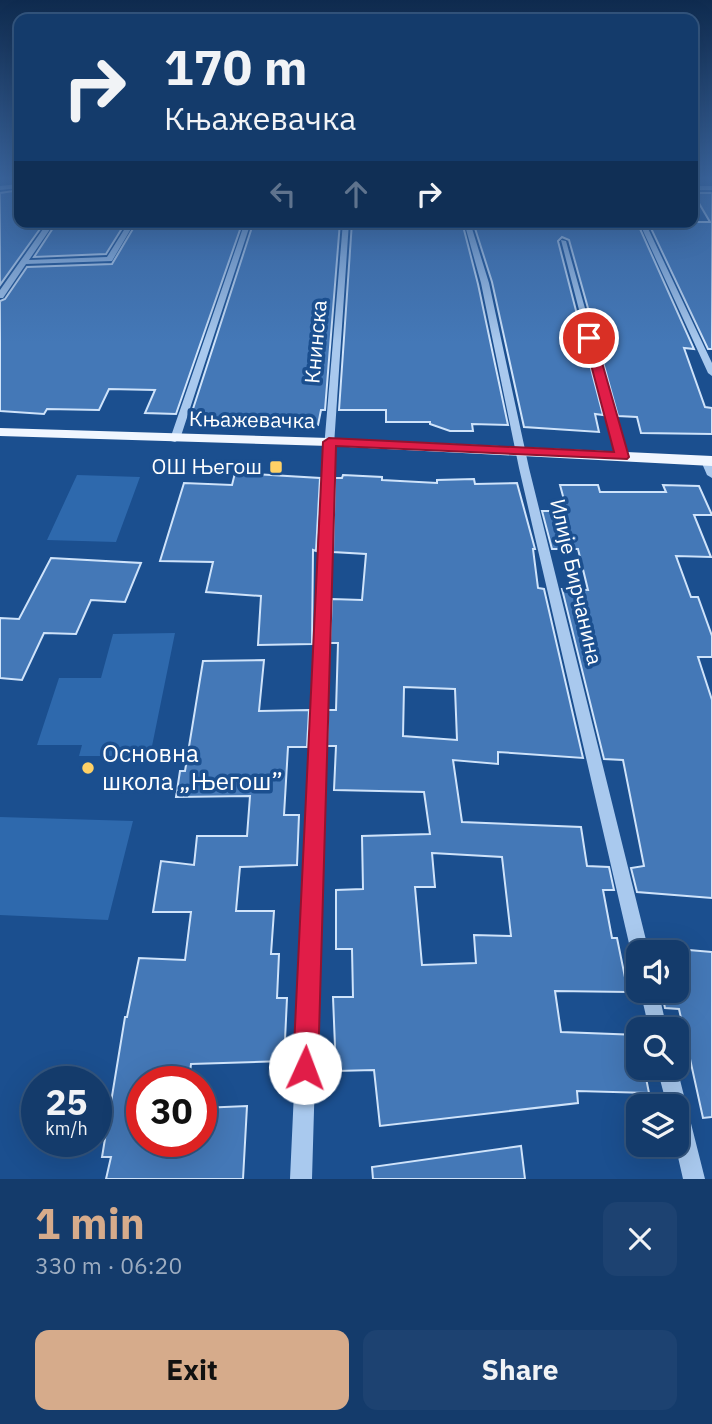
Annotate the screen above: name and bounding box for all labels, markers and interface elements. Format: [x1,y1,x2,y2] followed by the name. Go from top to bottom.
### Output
[164,35,308,98] text: 170 m
[49,42,140,133] icon: right
[164,97,356,139] text: Књажевачка
[264,175,302,213] icon: left
[337,175,375,213] icon: ahead
[410,175,448,213] icon: right
[297,299,333,385] street label: Книнска
[559,308,619,368] pin
[570,319,608,357] icon: arrive
[189,404,315,434] street label: Књажевачка
[152,452,262,480] place label: ОШ Његош
[268,459,284,475] marker: ОШ Његош
[544,496,610,667] street label: Илије Бирчанина
[102,737,283,797] place label: Основна школа „Његош”
[80,760,96,776] marker: Основна школа „Његош”
[626,940,689,1157] map controls
[626,940,689,1003] button: sound
[626,1017,689,1080] button: search
[268,1031,342,1105] position arrow
[126,1066,217,1157] speed limit sign: 30
[45,1079,88,1125] text: 25
[626,1094,689,1157] button: layers
[45,1117,88,1140] text: km/h
[35,1196,145,1251] text: 1 min
[603,1202,677,1276] button: close
[35,1250,182,1280] text: 330 m · 06:20
[35,1330,349,1410] button: Exit
[363,1330,677,1410] button: Share

